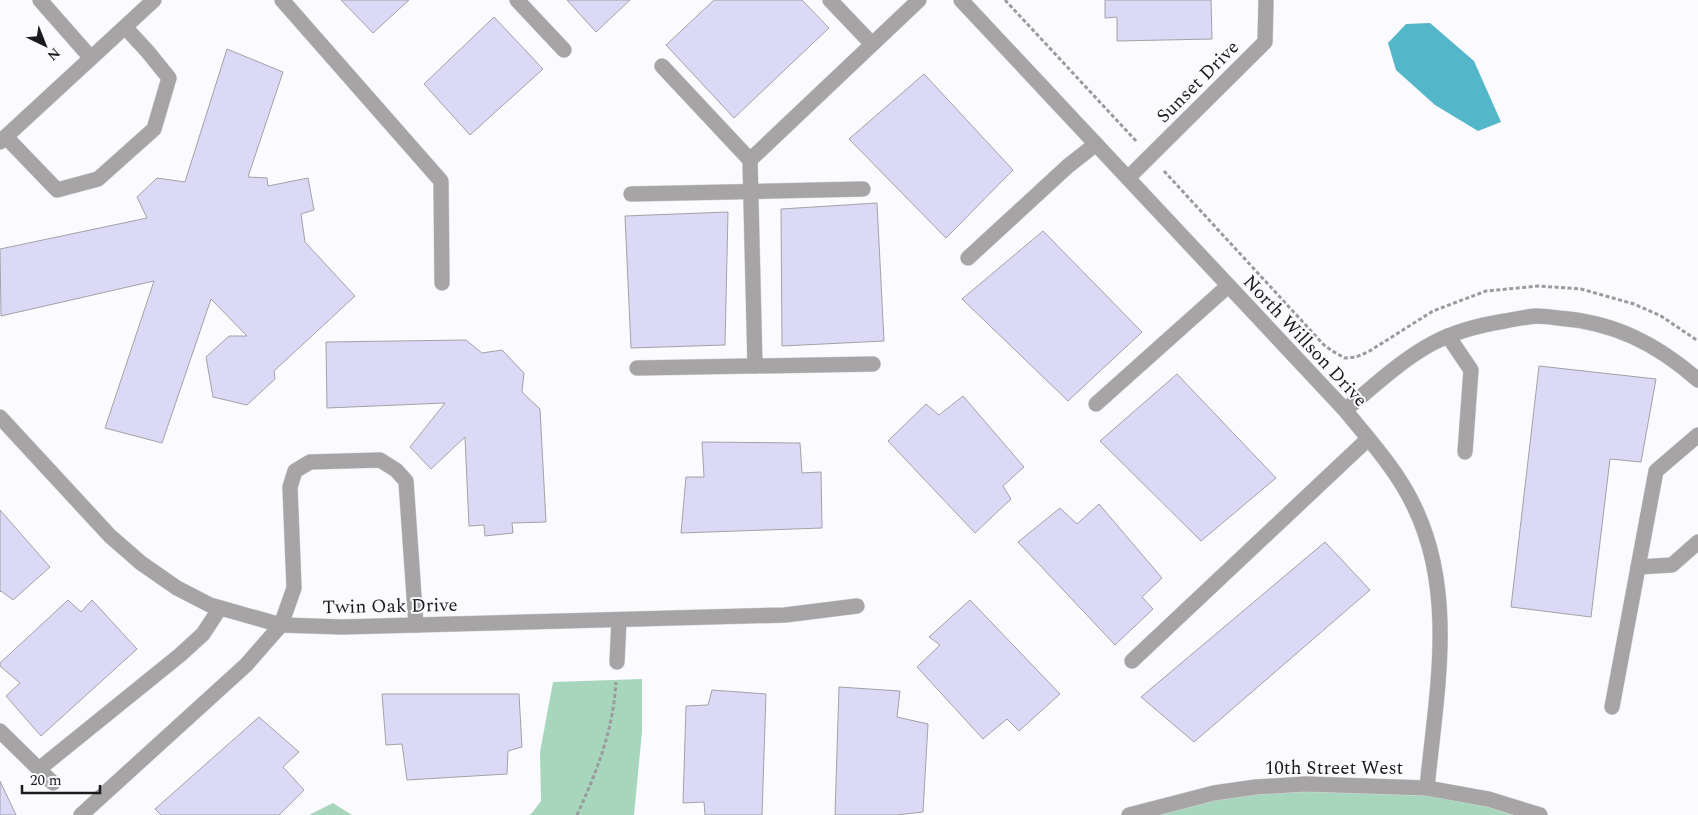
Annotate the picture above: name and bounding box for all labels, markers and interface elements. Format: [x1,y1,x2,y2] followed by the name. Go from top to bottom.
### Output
[20,20,70,70] north arrow
[1150,34,1246,130] street label: Sunset Drive
[42,43,65,66] text: N
[1236,268,1374,414] street label: North Willson Drive
[322,591,458,622] street label: Twin Oak Drive
[1265,754,1403,783] street label: 10th Street West
[22,762,100,794] scale bar
[30,769,62,792] text: 20 m

